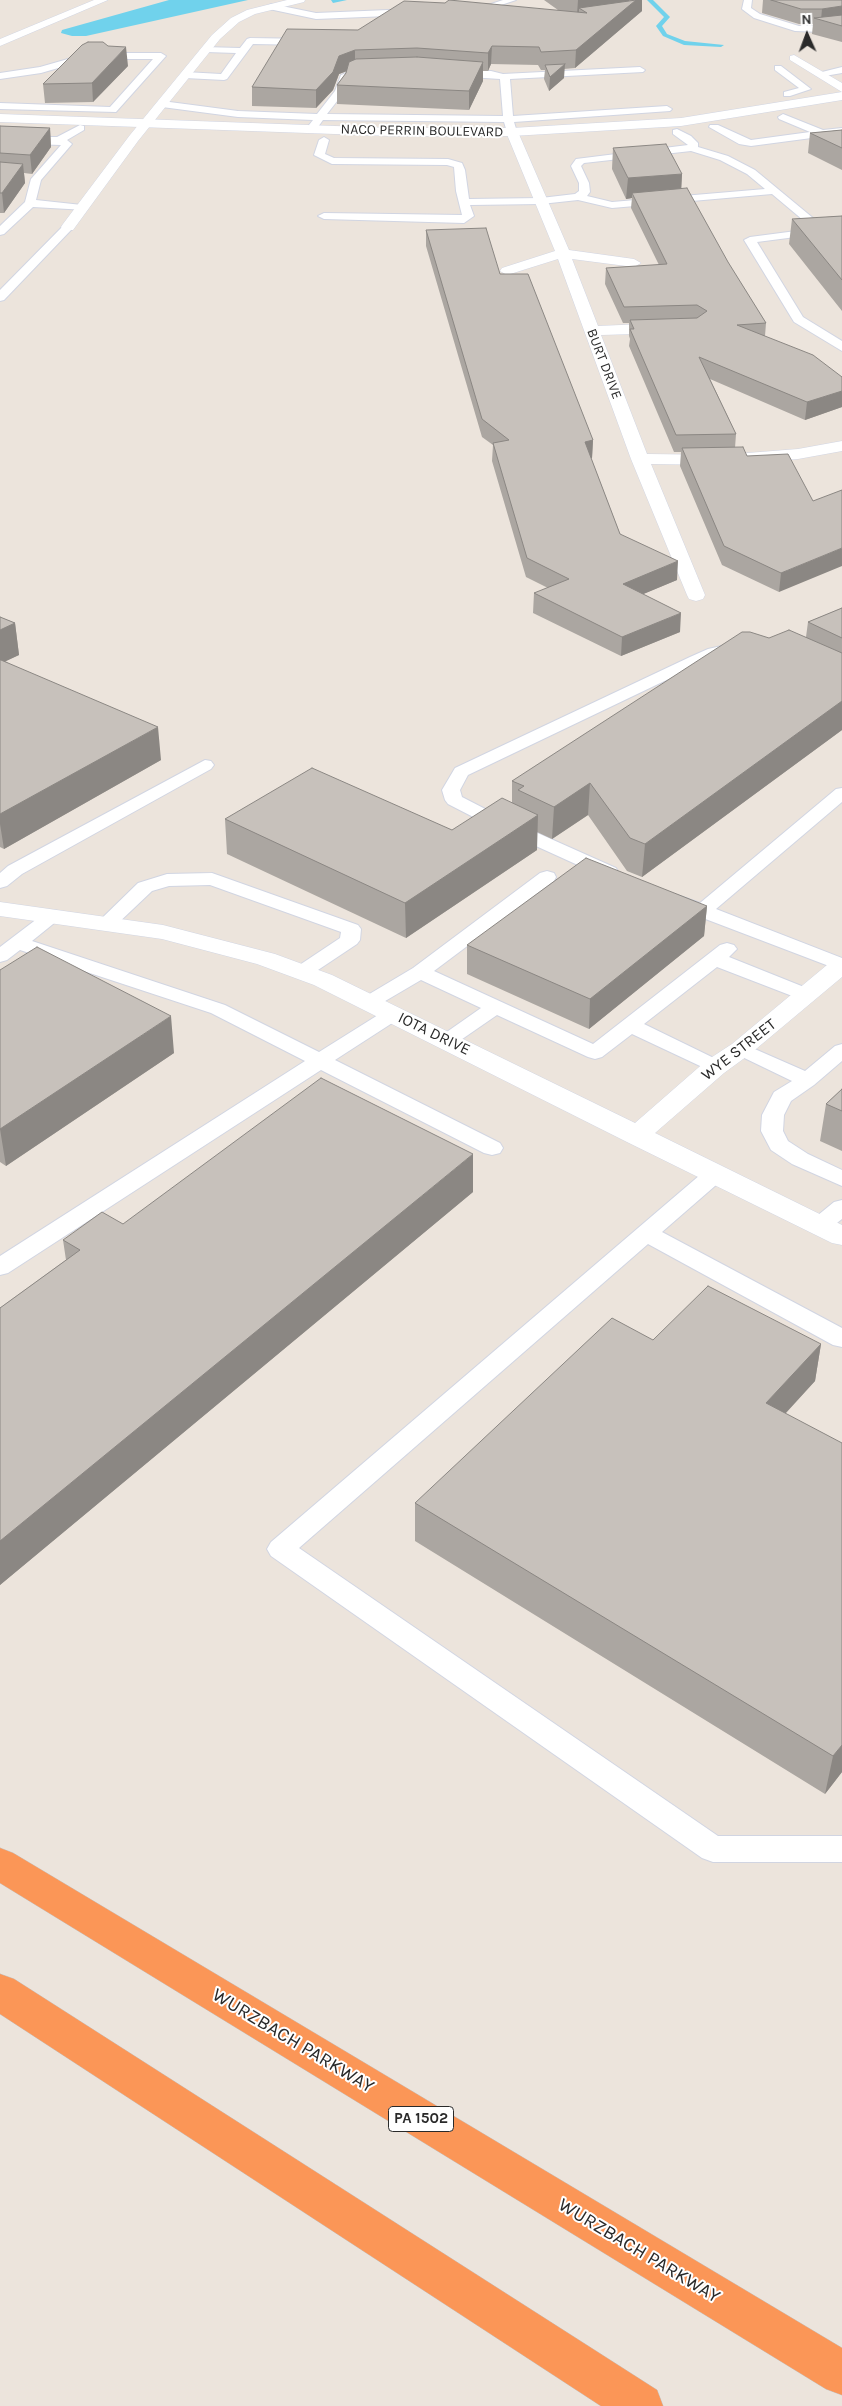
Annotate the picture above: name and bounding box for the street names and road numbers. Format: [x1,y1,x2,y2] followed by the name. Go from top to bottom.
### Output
[341,121,503,141] street label: NACO PERRIN BOULEVARD
[583,326,625,402] street label: BURT DRIVE
[395,1008,473,1060] street label: IOTA DRIVE
[698,1015,780,1085] street label: WYE STREET
[208,1984,378,2098] street label: WURZBACH PARKWAY
[388,2106,454,2132] road number: PA 1502
[554,2194,724,2308] street label: WURZBACH PARKWAY

